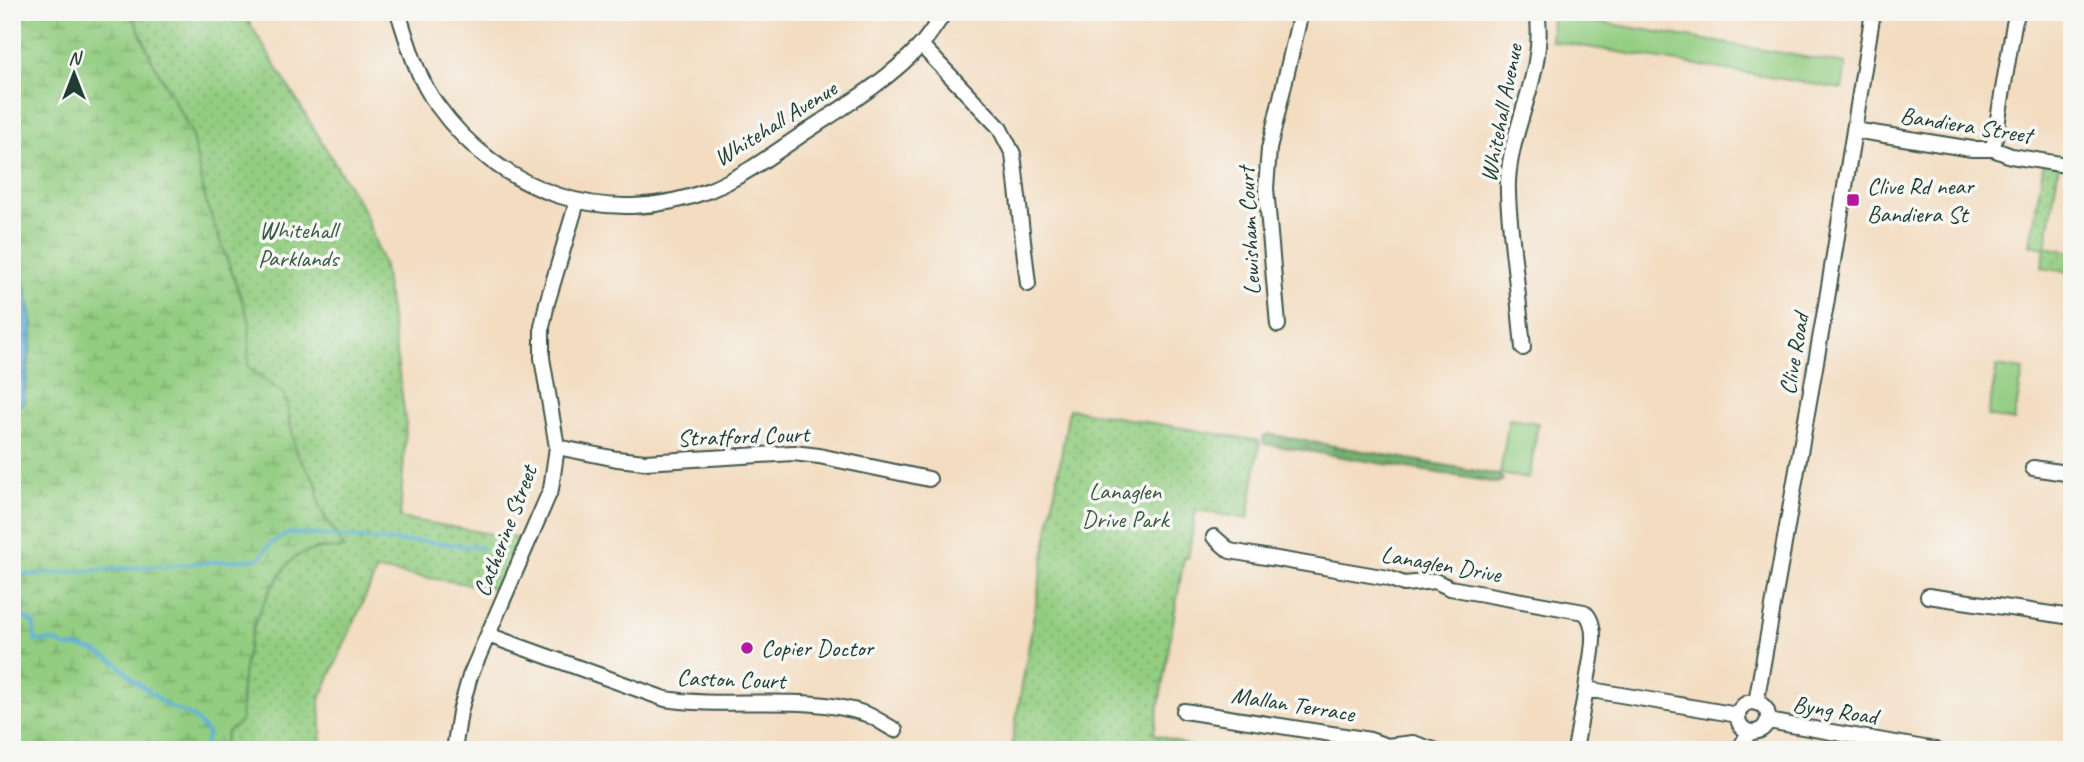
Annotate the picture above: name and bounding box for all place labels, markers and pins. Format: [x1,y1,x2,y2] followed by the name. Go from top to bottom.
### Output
[1867,171,1976,229] place label: Clive Rd near Bandiera St
[1845,192,1861,208] marker: Clive Rd near Bandiera St
[761,633,876,663] place label: Copier Doctor
[739,640,755,656] marker: Copier Doctor

